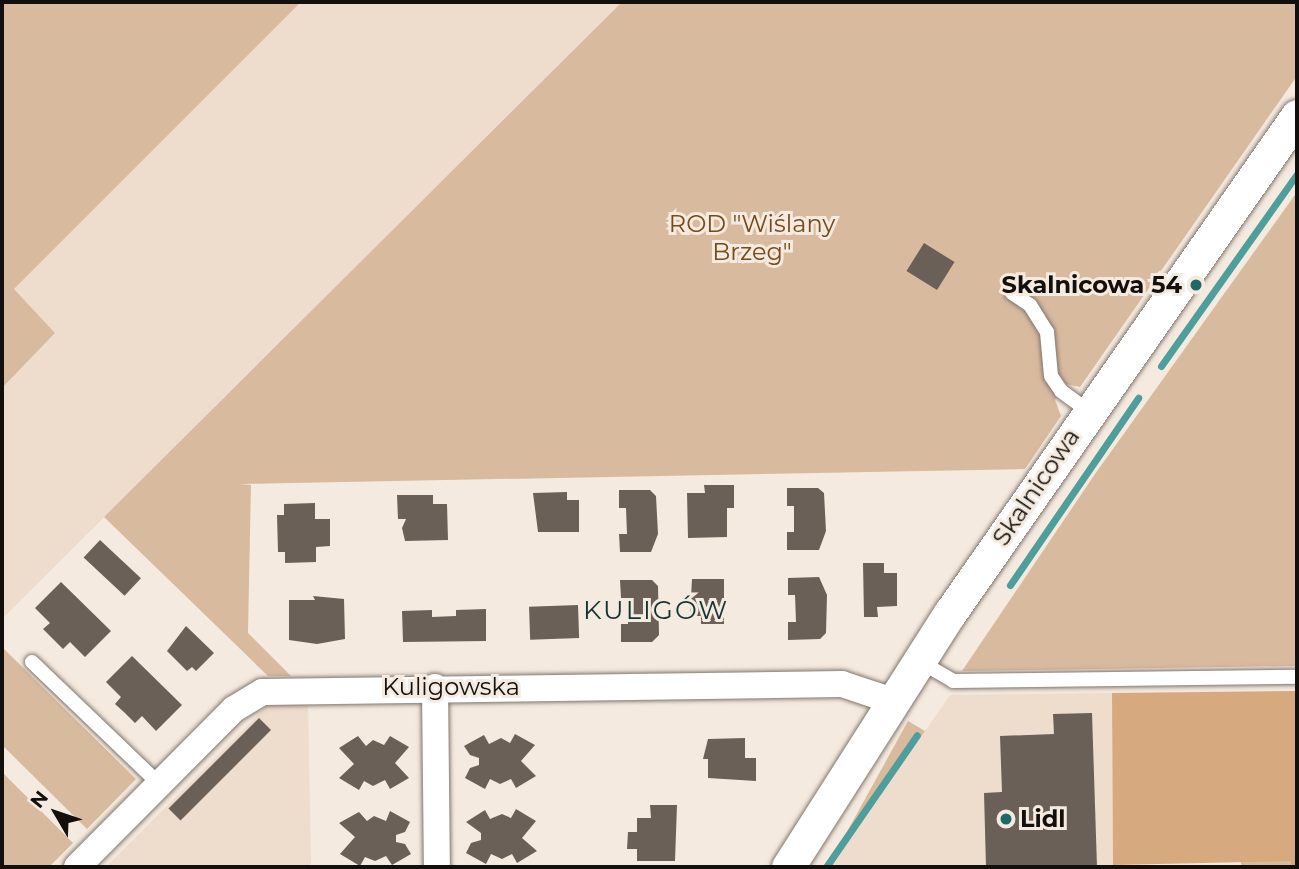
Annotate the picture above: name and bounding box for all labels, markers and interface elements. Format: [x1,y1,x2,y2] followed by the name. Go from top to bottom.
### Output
[669,210,835,266] park label: ROD "Wiślany Brzeg"
[1002,271,1182,299] place label: Skalnicowa 54
[1188,277,1204,293] marker: Skalnicowa 54
[986,423,1086,551] street label: Skalnicowa
[584,595,728,627] district label: KULIGÓW
[382,673,520,701] street label: Kuligowska
[21,778,91,848] north arrow
[26,786,53,813] text: N
[1020,805,1066,833] place label: Lidl
[998,811,1014,827] marker: Lidl

